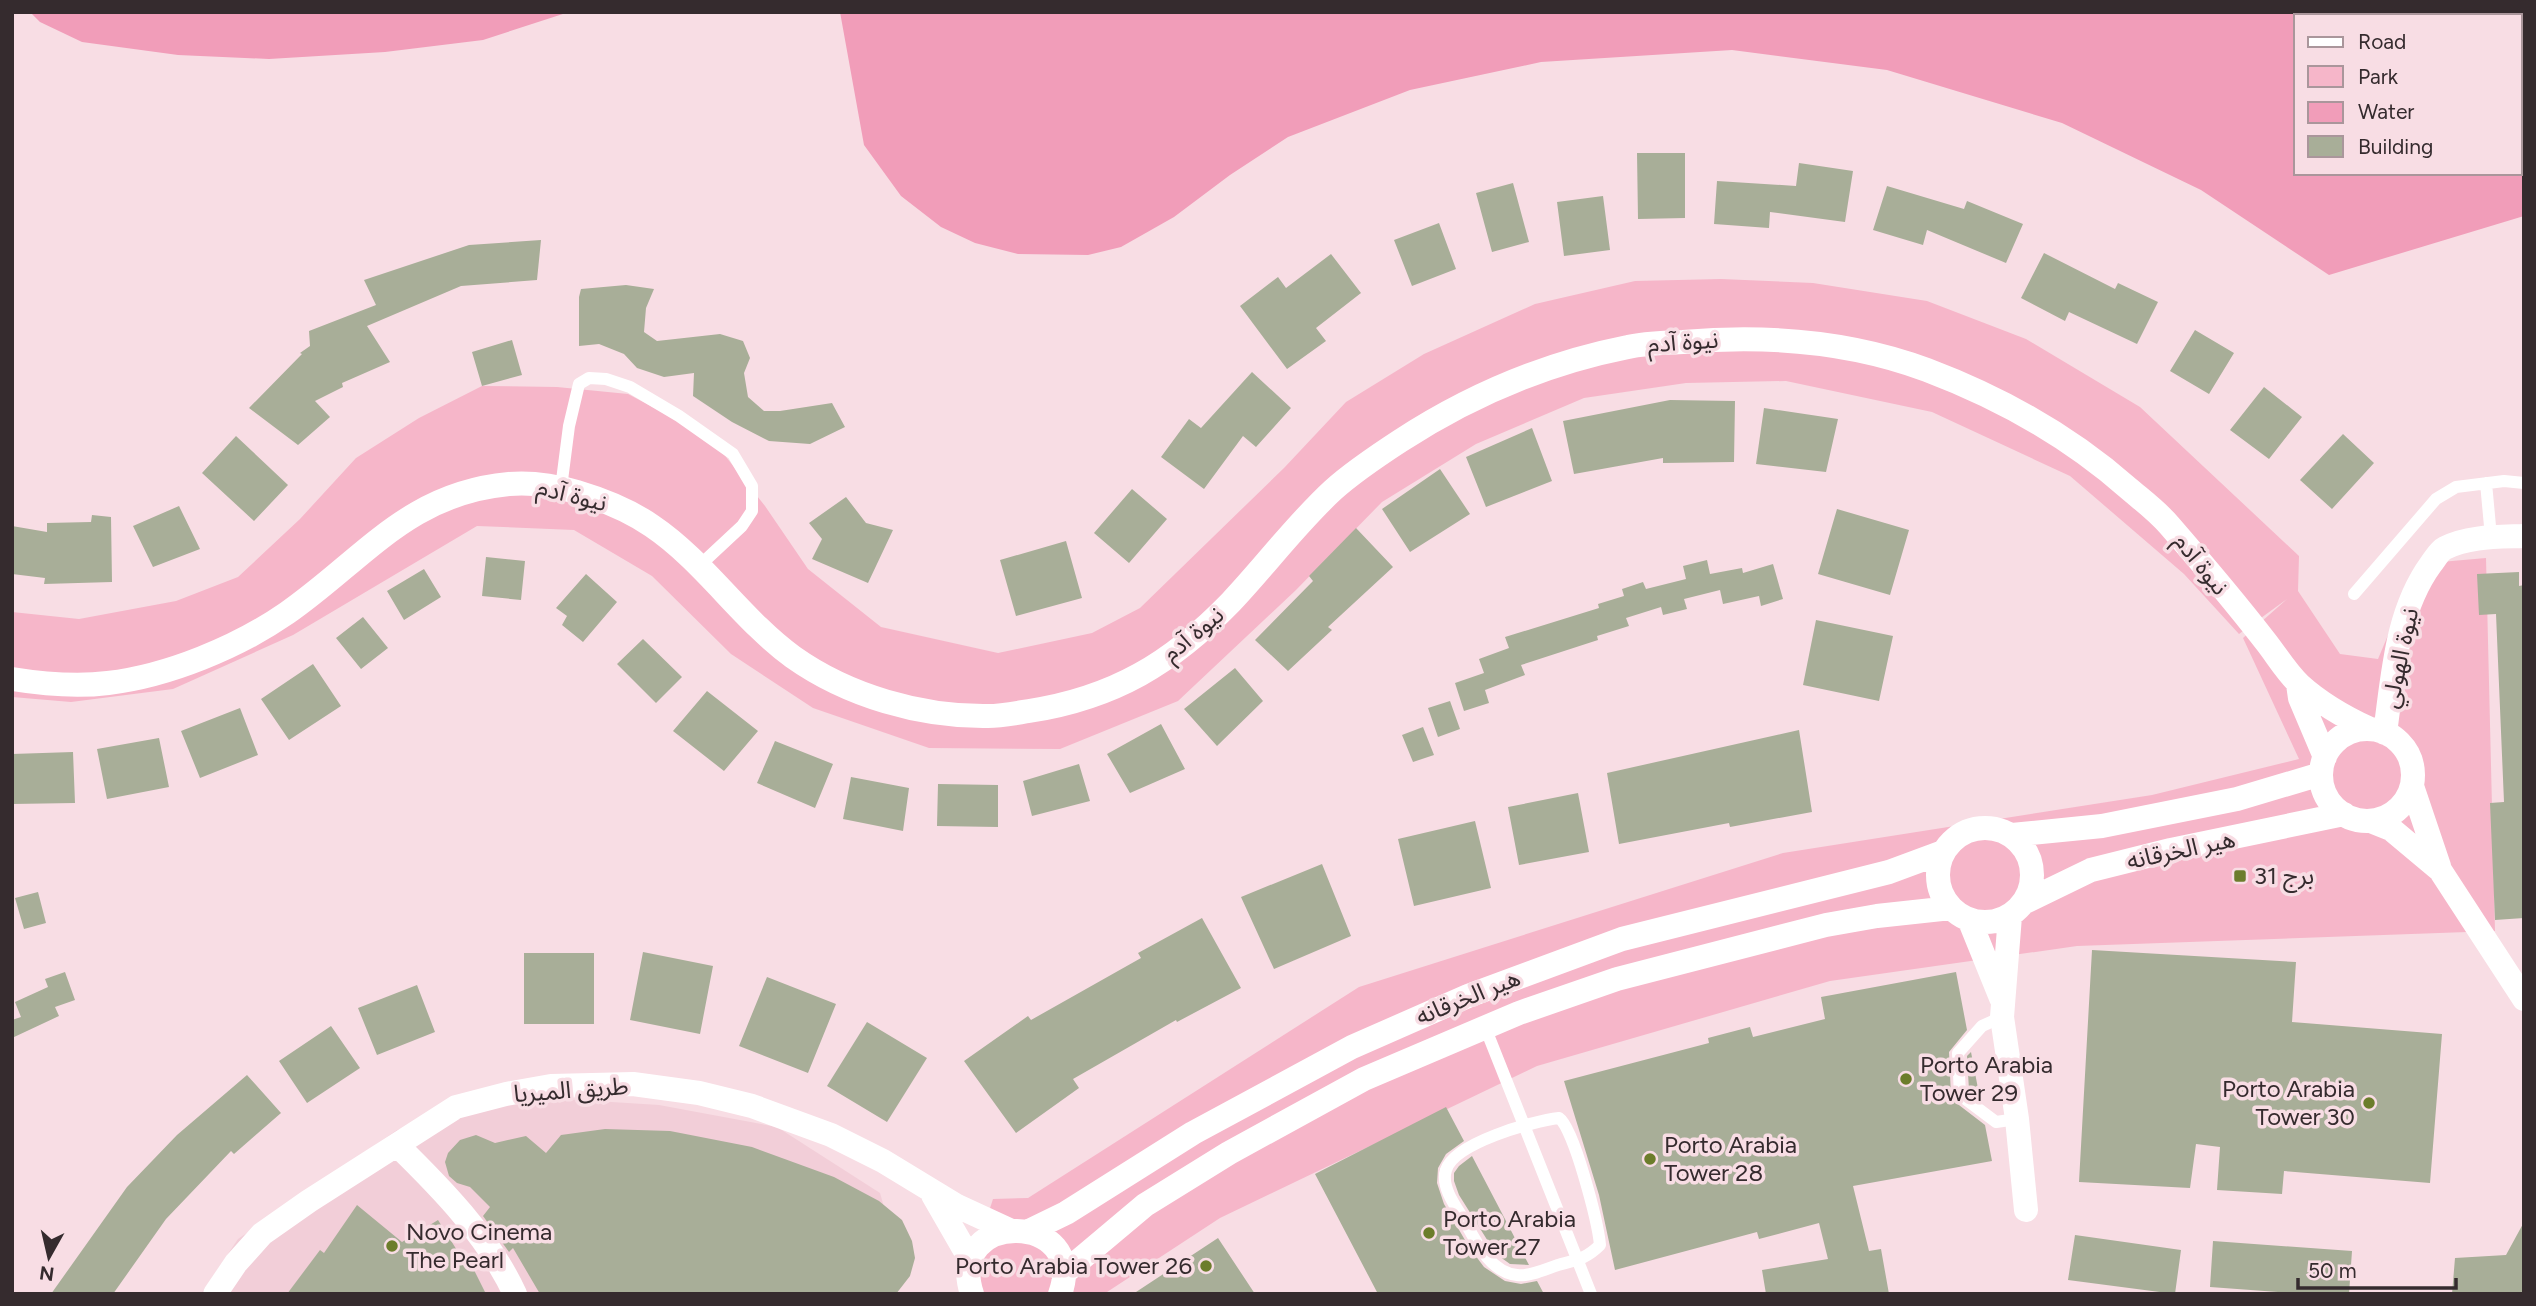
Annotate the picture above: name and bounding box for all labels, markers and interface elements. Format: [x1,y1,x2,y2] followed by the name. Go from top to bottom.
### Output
[2294,14,2522,175] legend
[2358,29,2406,54] text: Road
[2358,64,2399,89] text: Park
[2358,99,2414,124] text: Water
[2358,134,2433,159] text: Building
[1646,325,1720,362] street label: نيوة آدم
[533,472,610,521] street label: نيوة آدم
[2165,527,2235,603] street label: نيوة آدم
[1156,600,1232,671] street label: نيوة آدم
[2375,605,2429,712] street label: نيوة الهولي
[2124,824,2238,875] street label: هير الخرقانه
[2254,861,2314,893] place label: برج 31
[2232,868,2248,884] marker: برج 31
[1411,962,1524,1031] street label: هير الخرقانه
[1920,1050,2053,1107] place label: Porto Arabia Tower 29
[512,1071,630,1109] street label: طريق الميريا
[1898,1071,1914,1087] marker: Porto Arabia Tower 29
[2222,1074,2355,1131] place label: Porto Arabia Tower 30
[2361,1095,2377,1111] marker: Porto Arabia Tower 30
[1664,1130,1797,1187] place label: Porto Arabia Tower 28
[1642,1151,1658,1167] marker: Porto Arabia Tower 28
[1443,1204,1576,1261] place label: Porto Arabia Tower 27
[406,1217,552,1274] place label: Novo Cinema The Pearl
[14,1222,84,1292] north arrow
[1421,1225,1437,1241] marker: Porto Arabia Tower 27
[384,1238,400,1254] marker: Novo Cinema The Pearl
[2298,1246,2456,1290] scale bar
[955,1251,1192,1280] place label: Porto Arabia Tower 26
[1198,1258,1214,1274] marker: Porto Arabia Tower 26
[2308,1258,2357,1283] text: 50 m
[38,1261,56,1286] text: N

